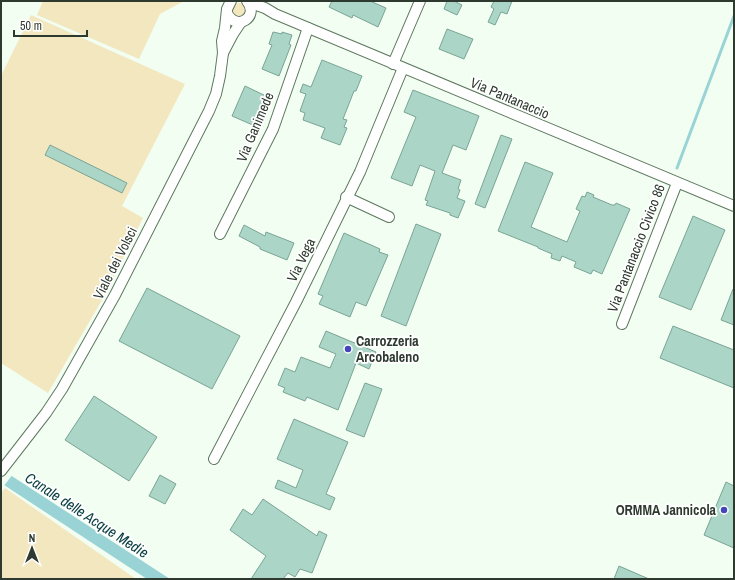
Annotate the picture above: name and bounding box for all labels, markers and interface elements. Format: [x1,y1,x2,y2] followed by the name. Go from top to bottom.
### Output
[14,12,87,38] scale bar
[20,18,42,34] text: 50 m
[468,73,552,123] street label: Via Pantanaccio
[232,89,278,165] street label: Via Ganimede
[603,181,669,315] street label: Via Pantanaccio Civico 86
[89,224,141,302] street label: Viale dei Volsci
[283,235,320,285] street label: Via Vega
[356,332,419,366] place label: Carrozzeria Arcobaleno
[343,344,353,354] marker: Carrozzeria Arcobaleno
[21,467,153,563] water label: Canale delle Acque Medie
[616,501,717,519] place label: ORMMA Jannicola
[719,505,729,515] marker: ORMMA Jannicola
[12,528,52,568] north arrow
[29,531,35,545] text: N

